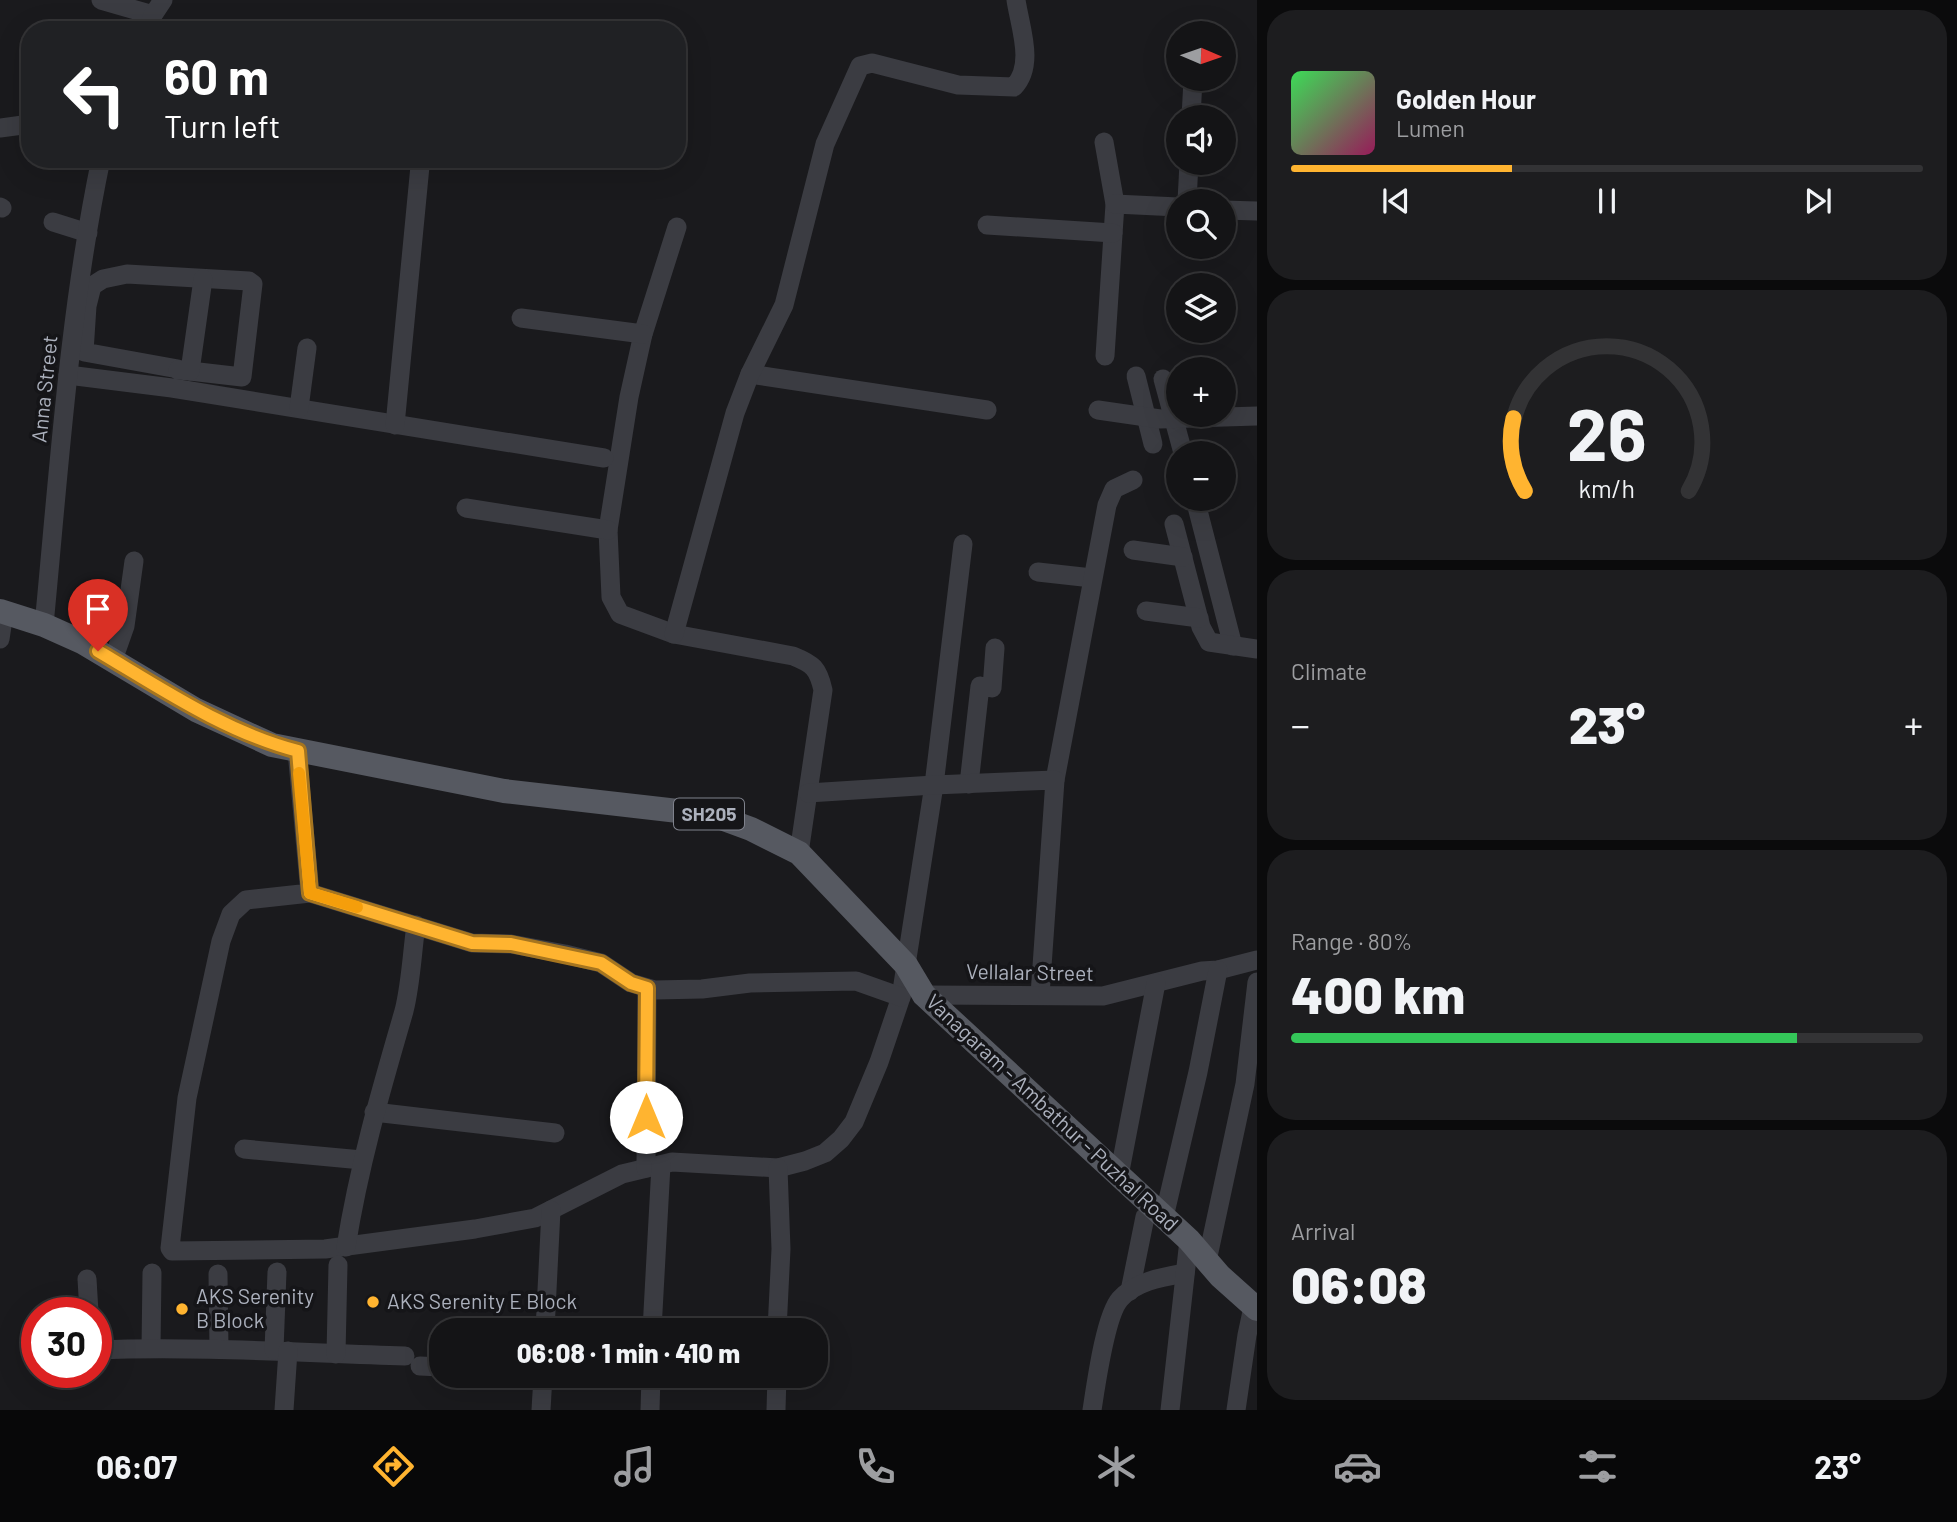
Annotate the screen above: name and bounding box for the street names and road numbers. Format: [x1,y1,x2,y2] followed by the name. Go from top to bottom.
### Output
[25,334,62,444] street label: Anna Street
[674,799,744,830] road number: SH205
[966,958,1094,985] street label: Vellalar Street
[922,988,1184,1236] street label: Vanagaram - Ambathur - Puzhal Road

